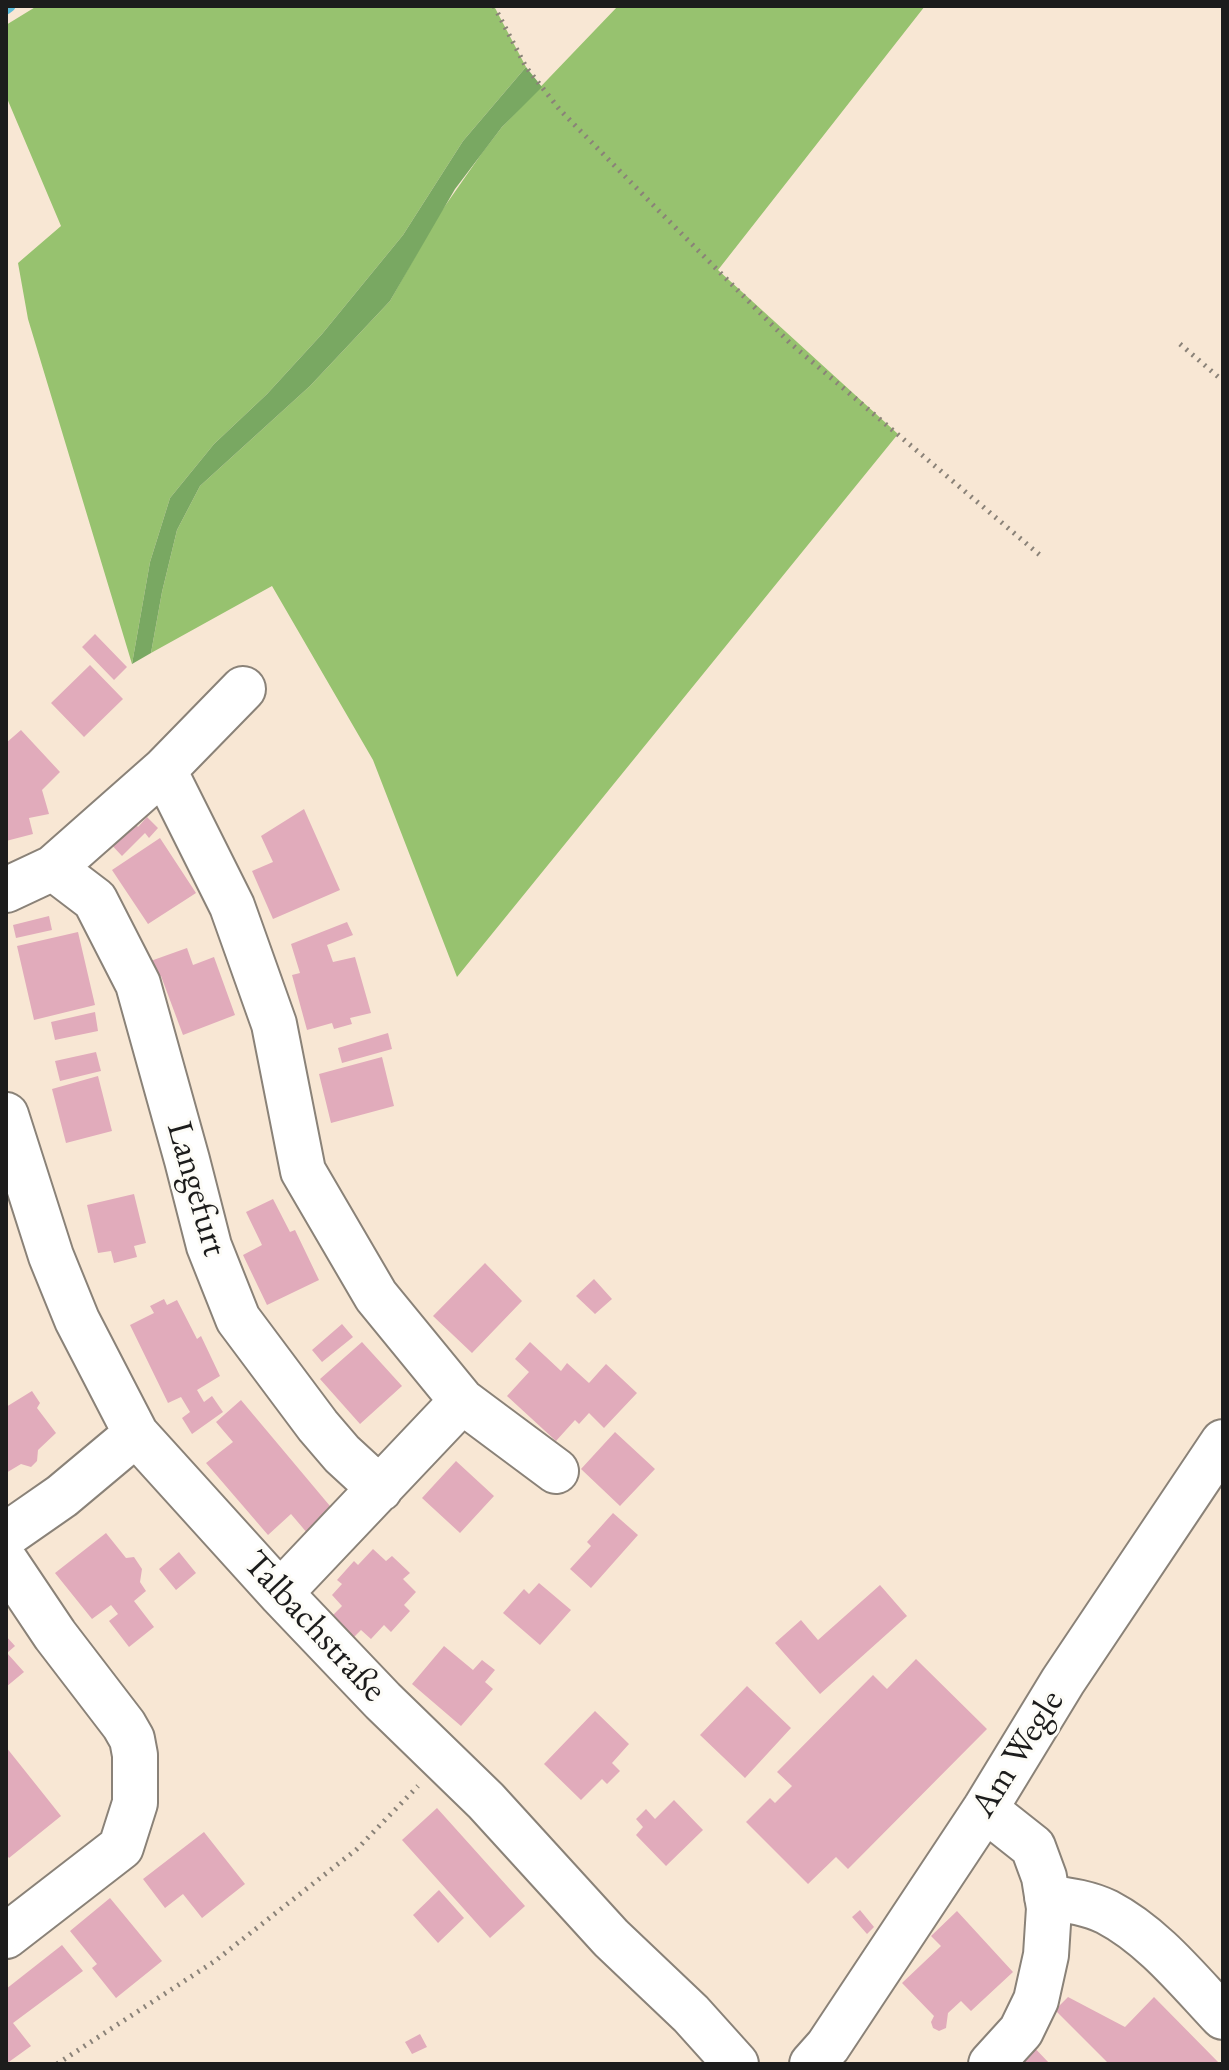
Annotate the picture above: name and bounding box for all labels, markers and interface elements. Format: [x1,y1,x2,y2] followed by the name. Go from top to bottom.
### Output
[156,1117,236,1261] street label: Langefurt
[233,1543,395,1711] street label: Talbachstraße
[962,1682,1074,1826] street label: Am Wegle

